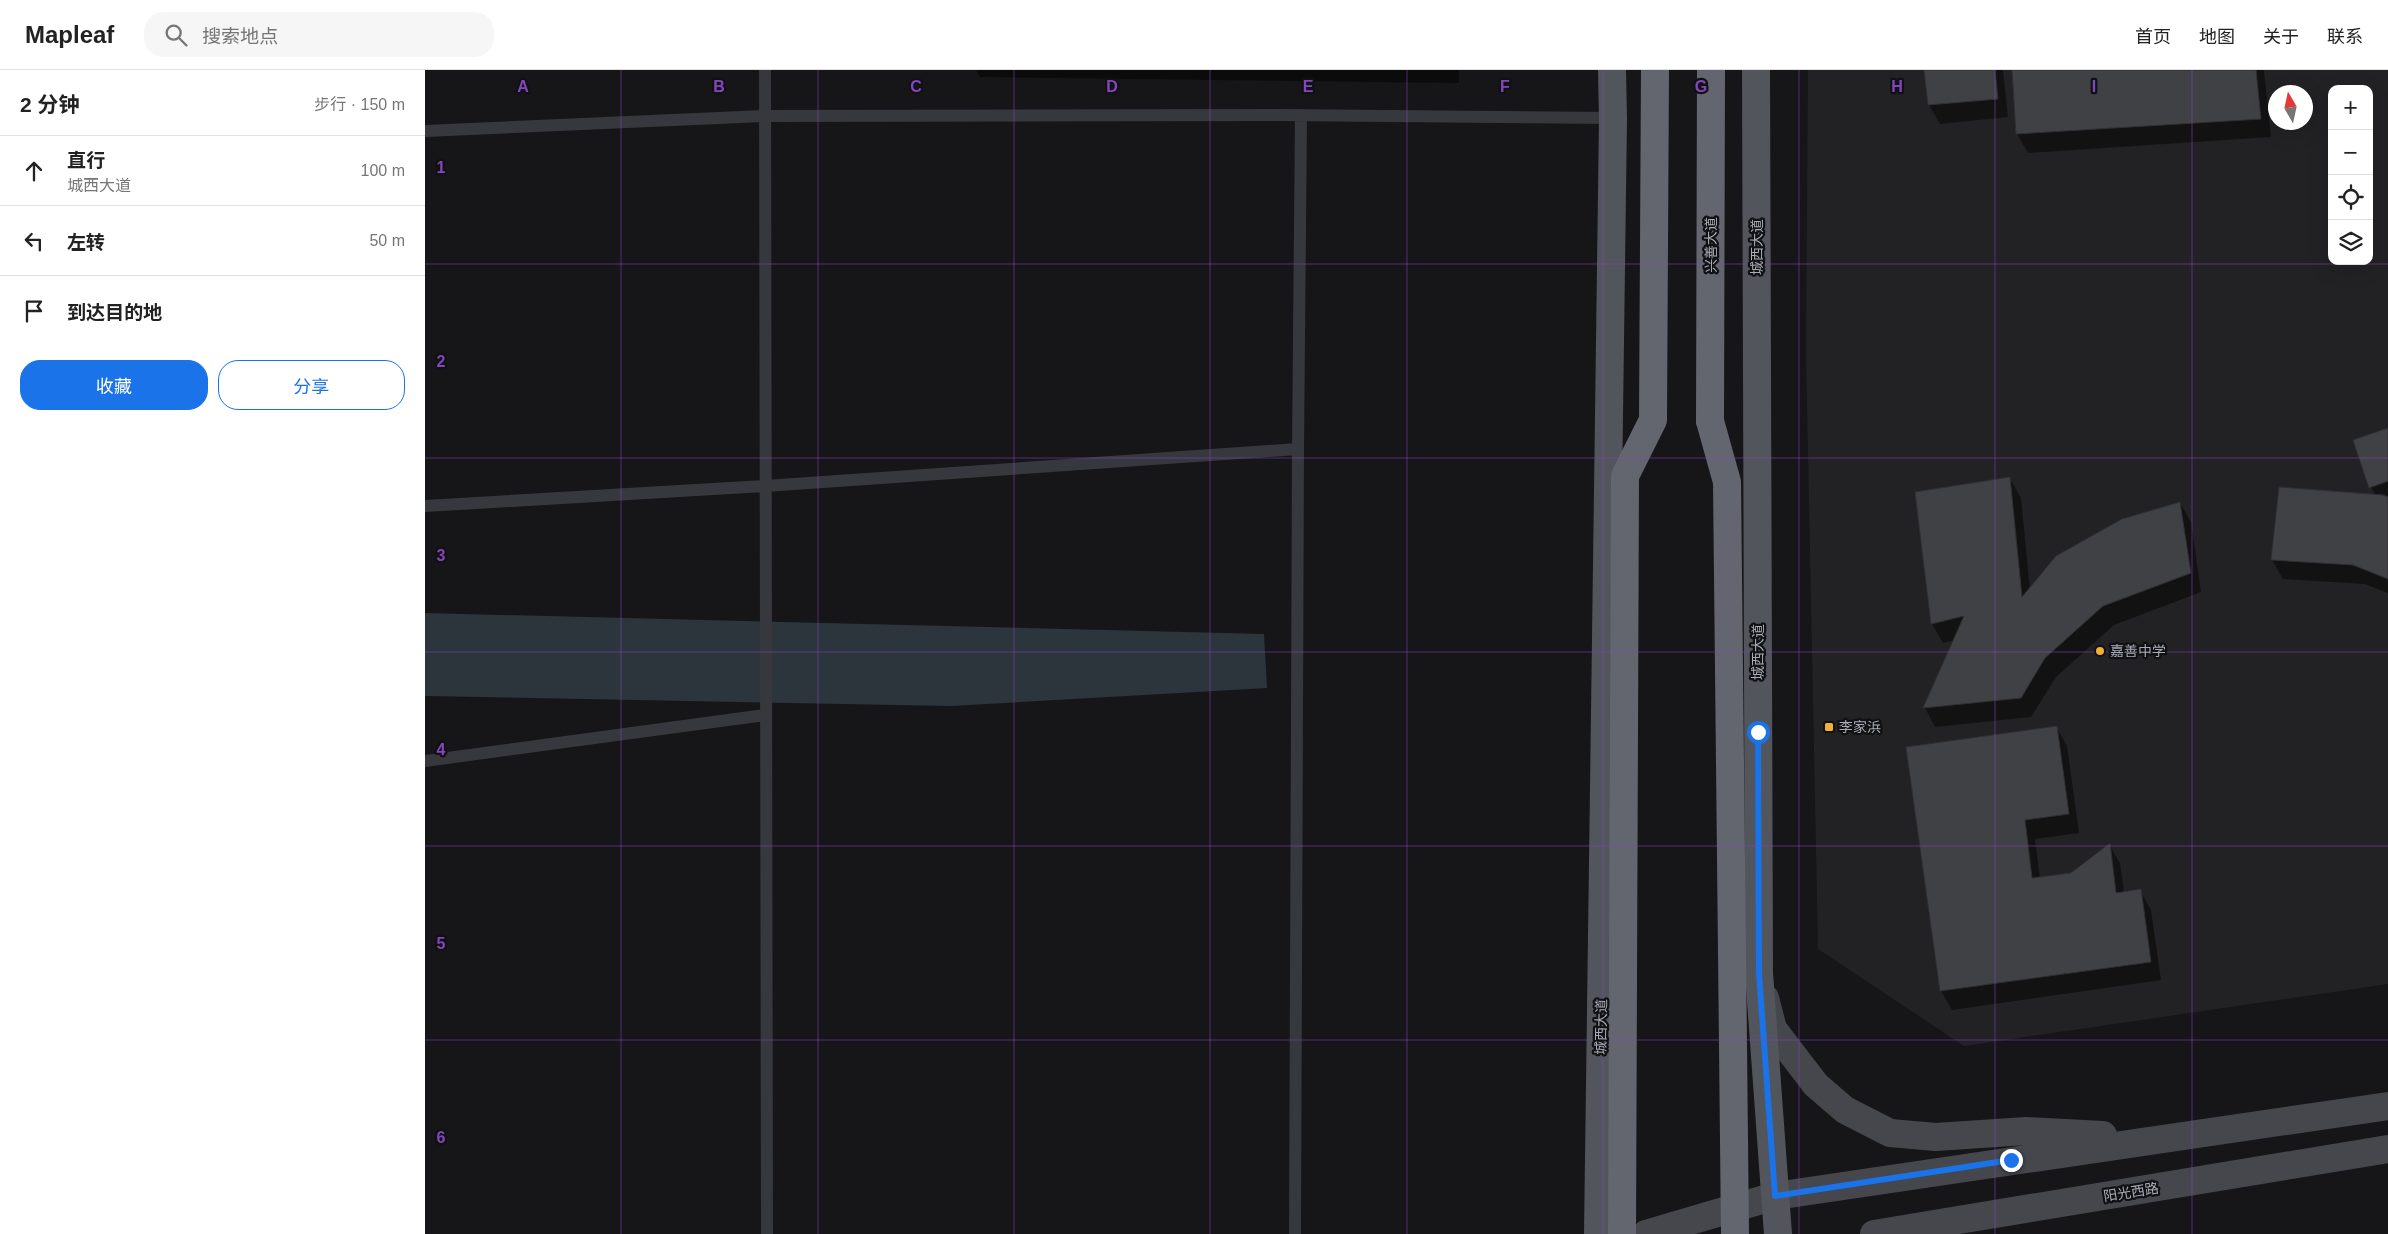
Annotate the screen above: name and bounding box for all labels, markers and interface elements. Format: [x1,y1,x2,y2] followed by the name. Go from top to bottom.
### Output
[144,12,494,57] search box
[25,21,114,48] text: Mapleaf
[162,21,190,49] icon: search
[202,26,278,47] text: 搜索地点
[2135,27,2171,47] text: 首页
[2199,27,2235,47] text: 地图
[2263,27,2299,47] text: 关于
[2327,27,2363,47] text: 联系
[517,78,529,95] text: A
[713,78,725,95] text: B
[910,78,922,95] text: C
[1106,78,1118,95] text: D
[1303,78,1314,95] text: E
[1500,78,1510,95] text: F
[1695,78,1707,95] text: G
[1891,78,1903,95] text: H
[2092,78,2096,95] text: I
[2268,85,2313,130] north arrow
[2328,85,2373,265] map controls
[2328,85,2373,130] button: +
[20,93,80,116] text: 2 分钟
[314,96,405,113] text: 步行 · 150 m
[2328,130,2373,175] button: −
[67,150,105,171] text: 直行
[20,157,48,185] icon: ahead
[437,159,446,176] text: 1
[361,162,405,179] text: 100 m
[2328,175,2373,220] button: locate
[67,177,131,194] text: 城西大道
[1703,217,1719,273] street label: 兴善大道
[1749,219,1765,275] street label: 城西大道
[2328,220,2373,265] button: layers
[20,227,48,255] icon: left
[67,232,105,253] text: 左转
[369,232,405,249] text: 50 m
[20,297,48,325] icon: arrive
[67,302,162,323] text: 到达目的地
[437,353,446,370] text: 2
[20,360,208,410] button: 收藏
[218,360,405,410] button: 分享
[437,547,446,564] text: 3
[1750,624,1766,680] street label: 城西大道
[2110,643,2166,659] place label: 嘉善中学
[2094,645,2106,657] marker: 嘉善中学
[1839,719,1881,735] place label: 李家浜
[1747,721,1770,744] route start
[1823,721,1835,733] marker: 李家浜
[437,741,446,758] text: 4
[437,935,446,952] text: 5
[1593,999,1609,1055] street label: 城西大道
[437,1129,446,1146] text: 6
[2000,1149,2023,1172] route end
[2102,1180,2160,1204] street label: 阳光西路

